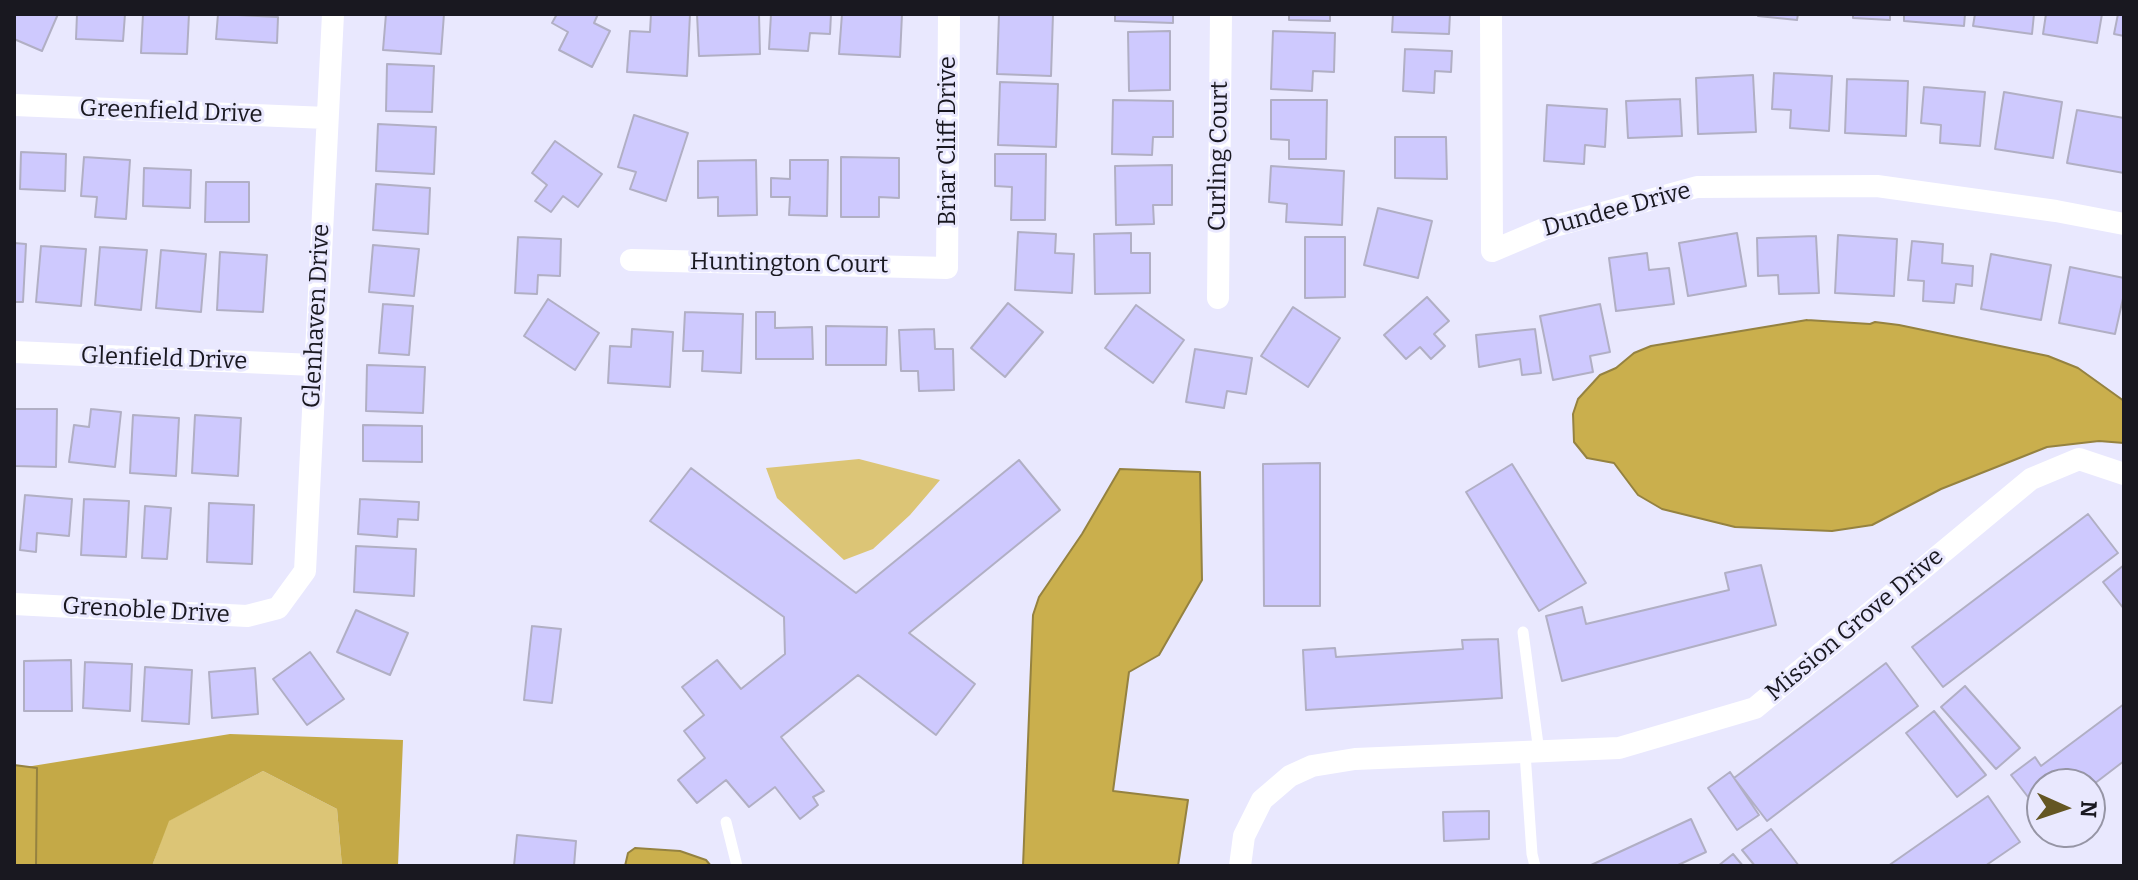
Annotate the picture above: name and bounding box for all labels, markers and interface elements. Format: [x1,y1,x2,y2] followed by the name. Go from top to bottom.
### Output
[934,56,962,226] street label: Briar Cliff Drive
[1203,81,1235,231] street label: Curling Court
[79,94,263,130] street label: Greenfield Drive
[1540,176,1694,244] street label: Dundee Drive
[298,223,336,409] street label: Glenhaven Drive
[690,248,888,280] street label: Huntington Court
[80,342,248,376] street label: Glenfield Drive
[1760,542,1950,708] street label: Mission Grove Drive
[61,592,231,630] street label: Grenoble Drive
[2026,768,2106,848] north arrow
[2075,800,2102,818] text: N

